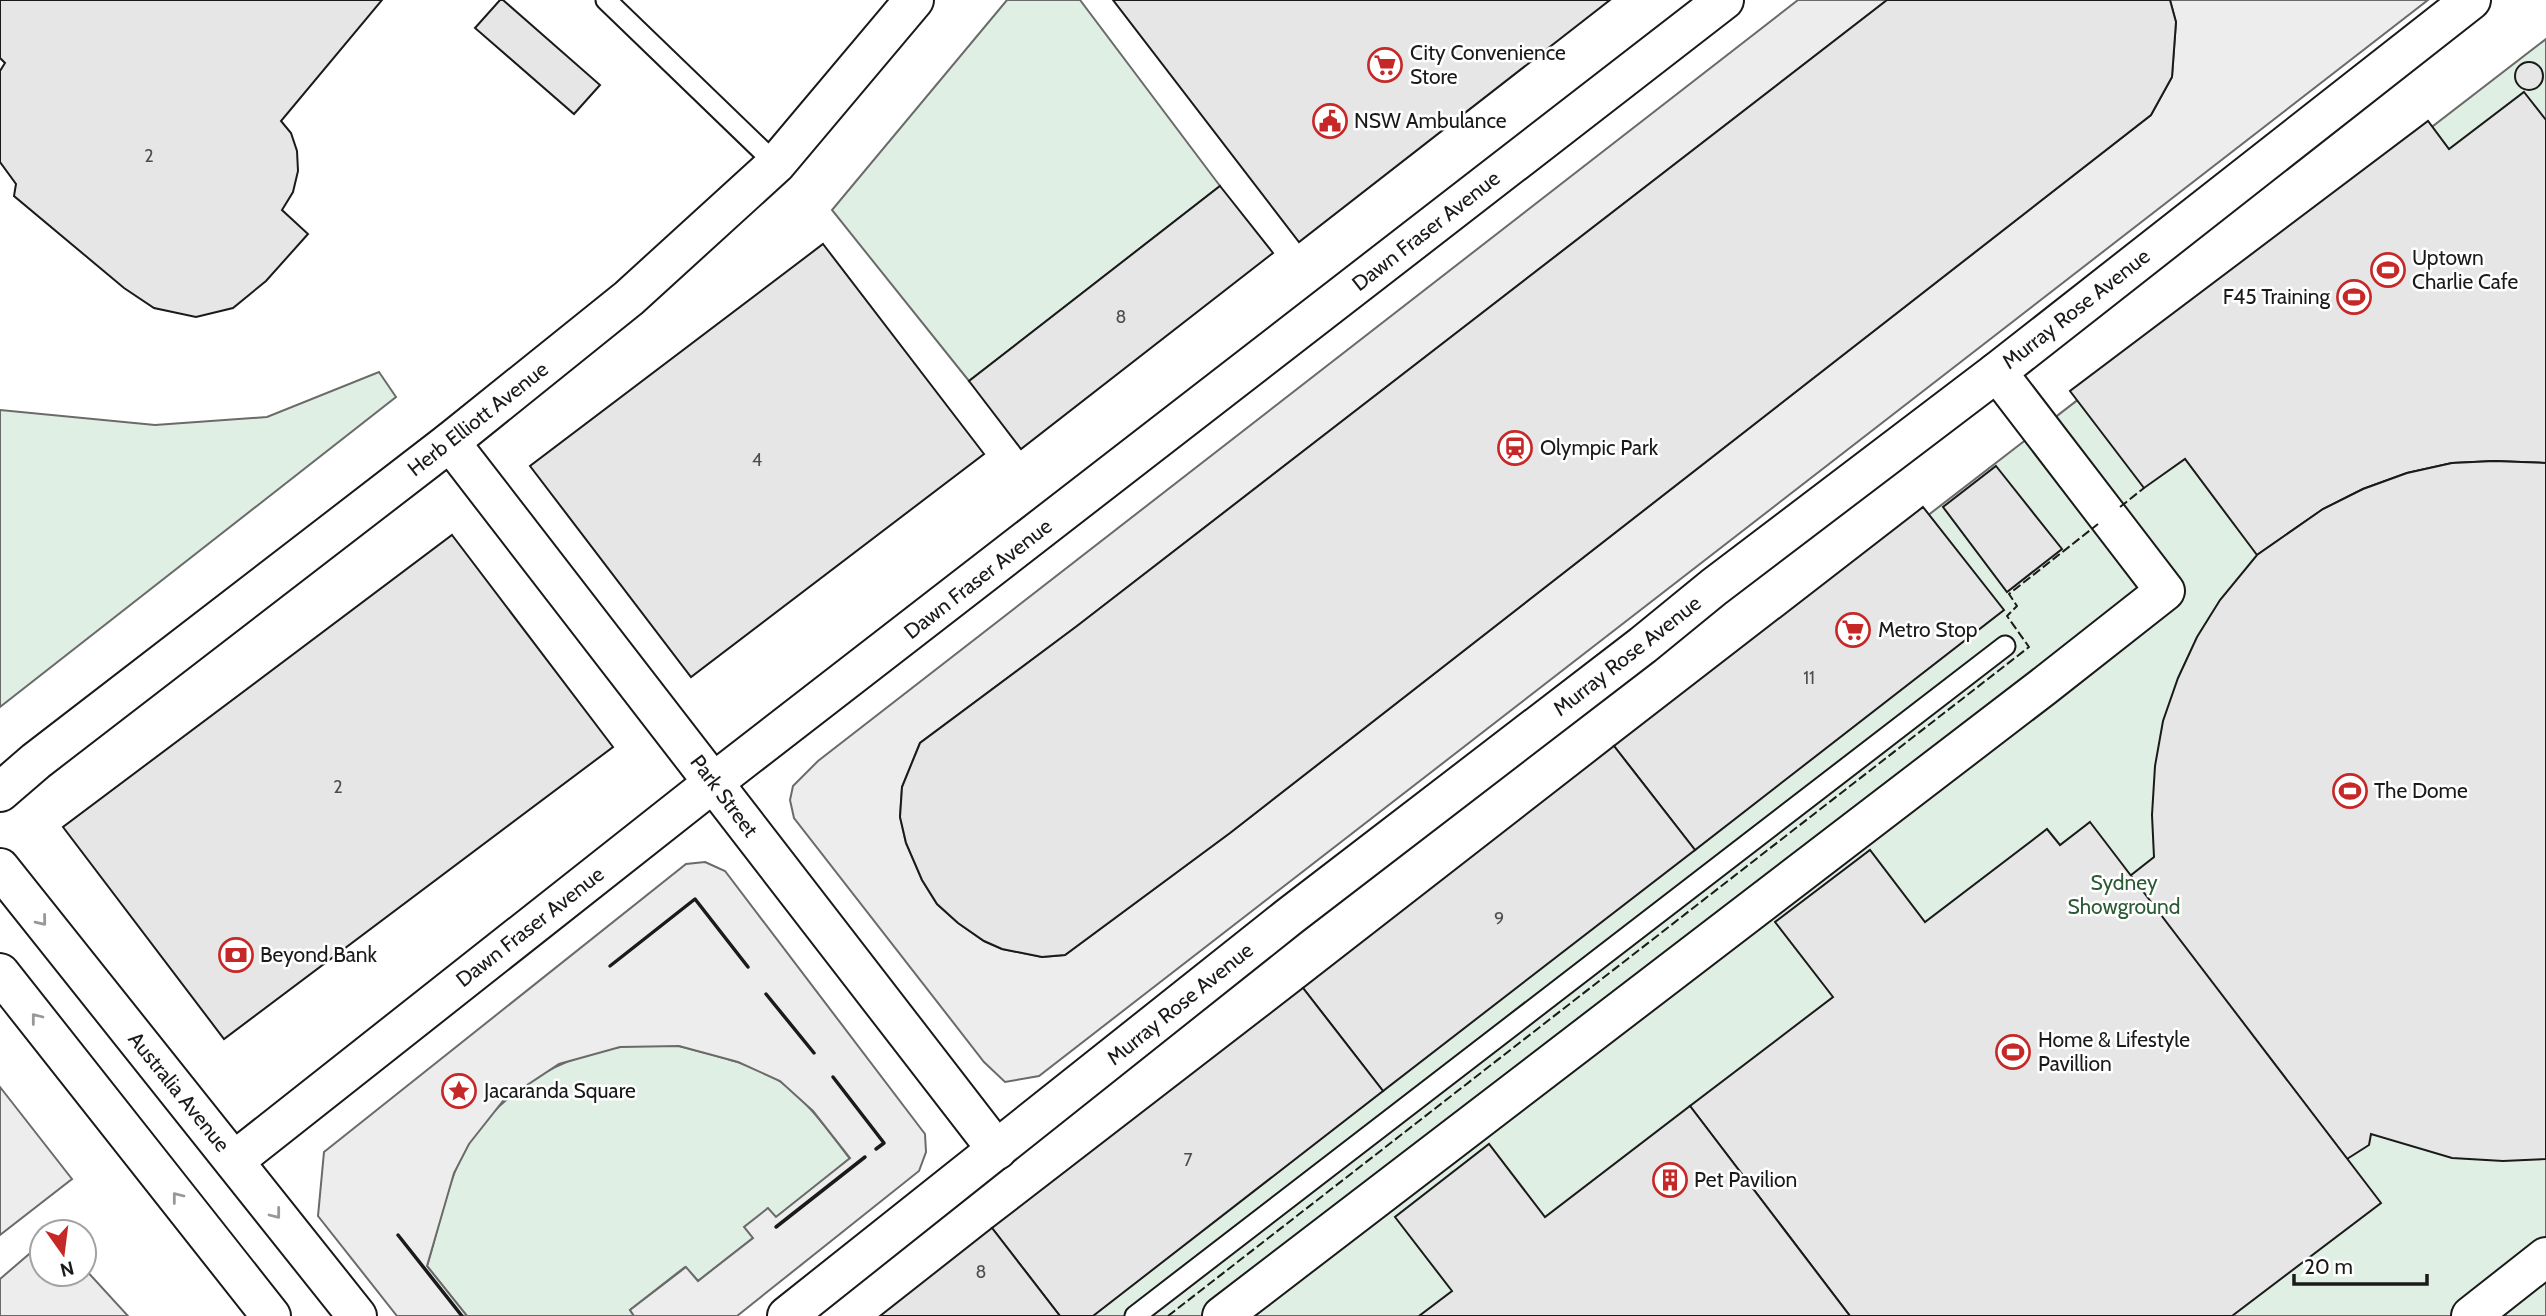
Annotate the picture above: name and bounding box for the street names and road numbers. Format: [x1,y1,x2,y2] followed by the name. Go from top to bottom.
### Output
[1347,165,1505,296] street label: Dawn Fraser Avenue
[1997,243,2155,374] street label: Murray Rose Avenue
[403,356,553,481] street label: Herb Elliott Avenue
[899,513,1057,644] street label: Dawn Fraser Avenue
[1548,590,1706,721] street label: Murray Rose Avenue
[685,750,763,842] street label: Park Street
[451,861,609,992] street label: Dawn Fraser Avenue
[1102,937,1258,1070] street label: Murray Rose Avenue
[123,1027,235,1157] street label: Australia Avenue

